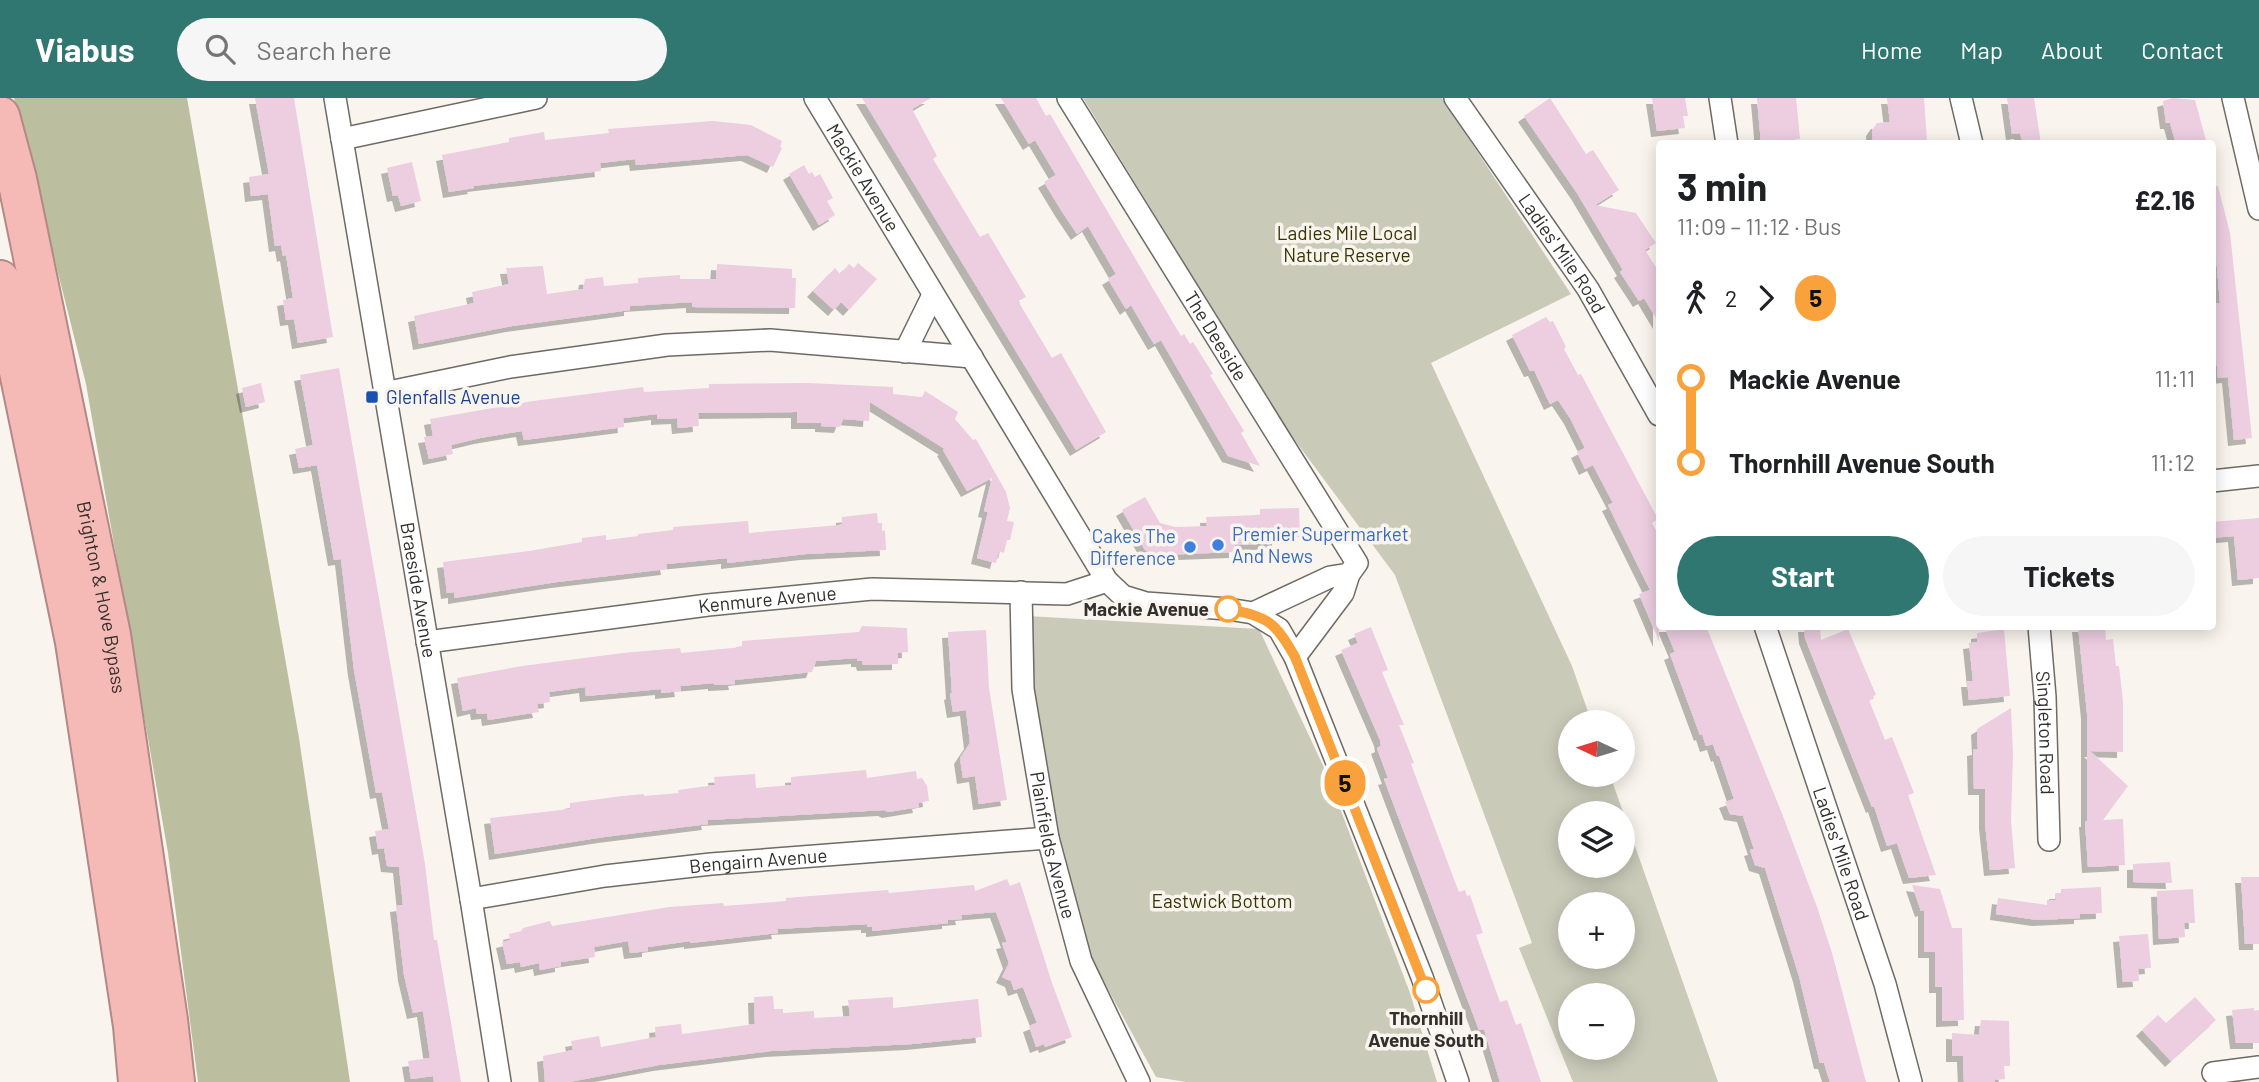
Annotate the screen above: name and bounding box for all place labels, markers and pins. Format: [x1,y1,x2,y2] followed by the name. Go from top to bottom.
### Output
[386,385,521,408] place label: Glenfalls Avenue
[364,389,380,405] marker: Glenfalls Avenue
[1232,522,1409,567] place label: Premier Supermarket And News
[1090,524,1176,569] place label: Cakes The Difference
[1210,537,1226,553] marker: Premier Supermarket And News
[1182,539,1198,555] marker: Cakes The Difference
[1215,596,1241,622] marker: Mackie Avenue
[1084,597,1209,620] place label: Mackie Avenue
[1413,977,1439,1003] marker: Thornhill Avenue South
[1368,1006,1484,1051] place label: Thornhill Avenue South

